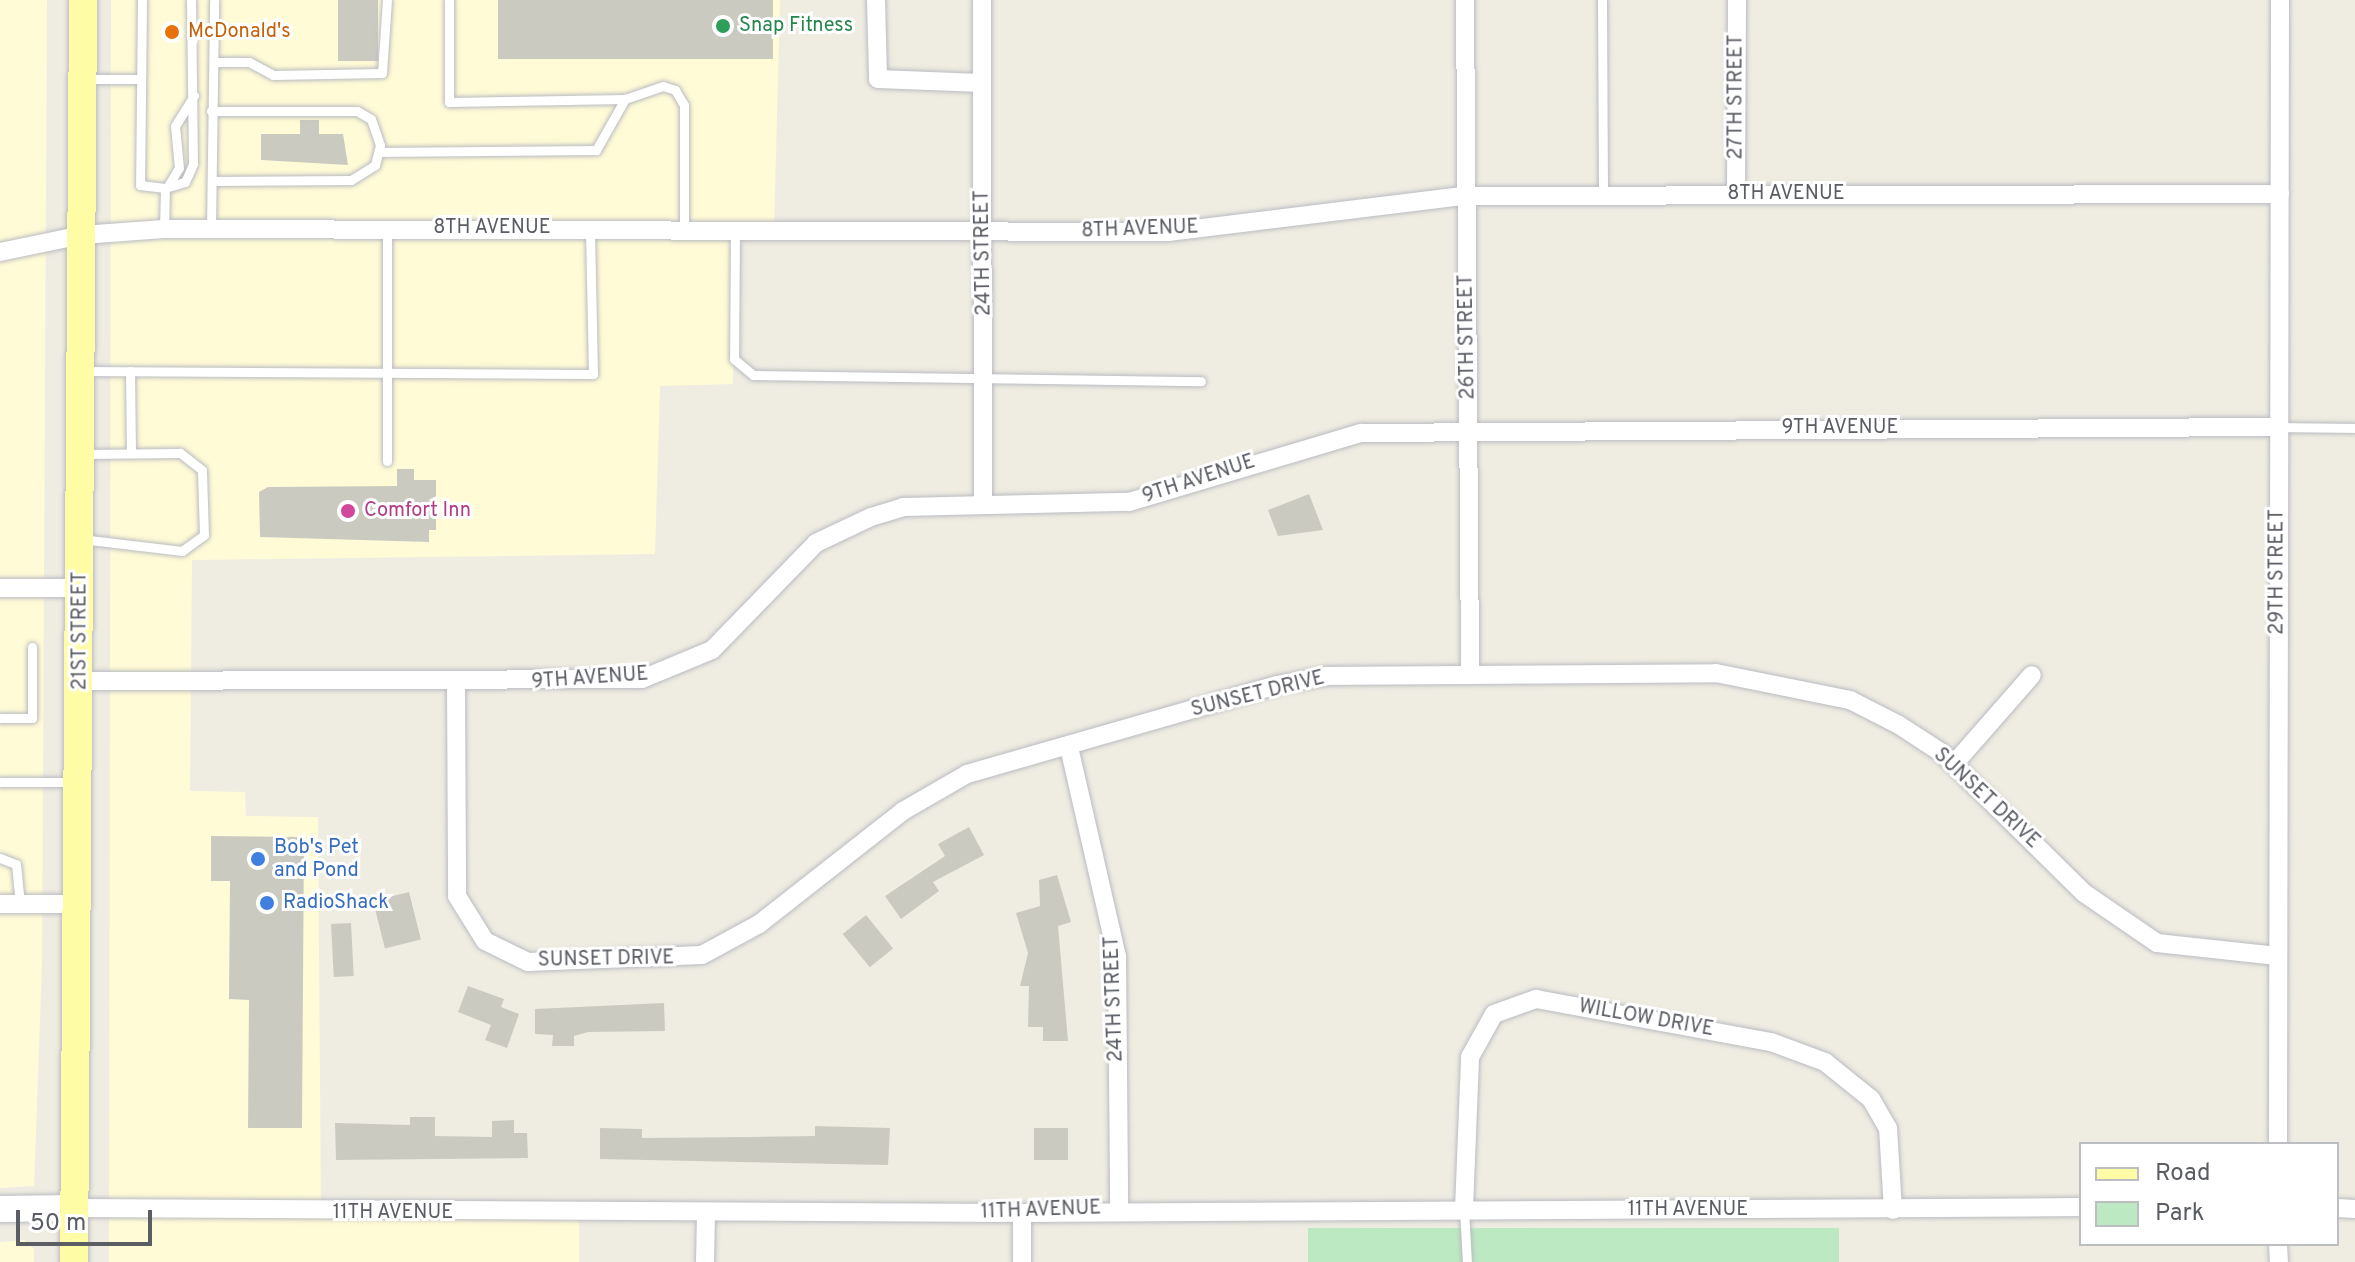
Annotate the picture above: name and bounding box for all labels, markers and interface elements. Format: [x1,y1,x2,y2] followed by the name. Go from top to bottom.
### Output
[739,14,853,38] place label: Snap Fitness
[714,17,732,35] marker: Snap Fitness
[188,20,291,44] place label: McDonald's
[163,23,181,41] marker: McDonald's
[1725,34,1749,160] street label: 27TH STREET
[1727,182,1845,206] street label: 8TH AVENUE
[971,190,997,316] street label: 24TH STREET
[433,216,551,240] street label: 8TH AVENUE
[1081,216,1199,244] street label: 8TH AVENUE
[1455,274,1481,400] street label: 26TH STREET
[1781,416,1899,440] street label: 9TH AVENUE
[1139,450,1259,510] street label: 9TH AVENUE
[364,499,471,523] place label: Comfort Inn
[339,502,357,520] marker: Comfort Inn
[2266,509,2290,635] street label: 29TH STREET
[69,571,93,691] street label: 21ST STREET
[530,663,650,695] street label: 9TH AVENUE
[1188,667,1328,723] street label: SUNSET DRIVE
[1928,743,2044,855] street label: SUNSET DRIVE
[274,836,359,883] place label: Bob's Pet and Pond
[249,850,267,868] marker: Bob's Pet and Pond
[283,891,389,915] place label: RadioShack
[258,894,276,912] marker: RadioShack
[1101,936,1129,1062] street label: 24TH STREET
[537,947,675,973] street label: SUNSET DRIVE
[1576,995,1716,1043] street label: WILLOW DRIVE
[2079,1142,2339,1246] legend
[2155,1159,2211,1189] text: Road
[20,1194,156,1244] scale bar
[980,1197,1102,1225] street label: 11TH AVENUE
[1627,1198,1749,1222] street label: 11TH AVENUE
[2155,1199,2205,1229] text: Park
[332,1201,454,1225] street label: 11TH AVENUE
[30,1209,86,1239] text: 50 m

